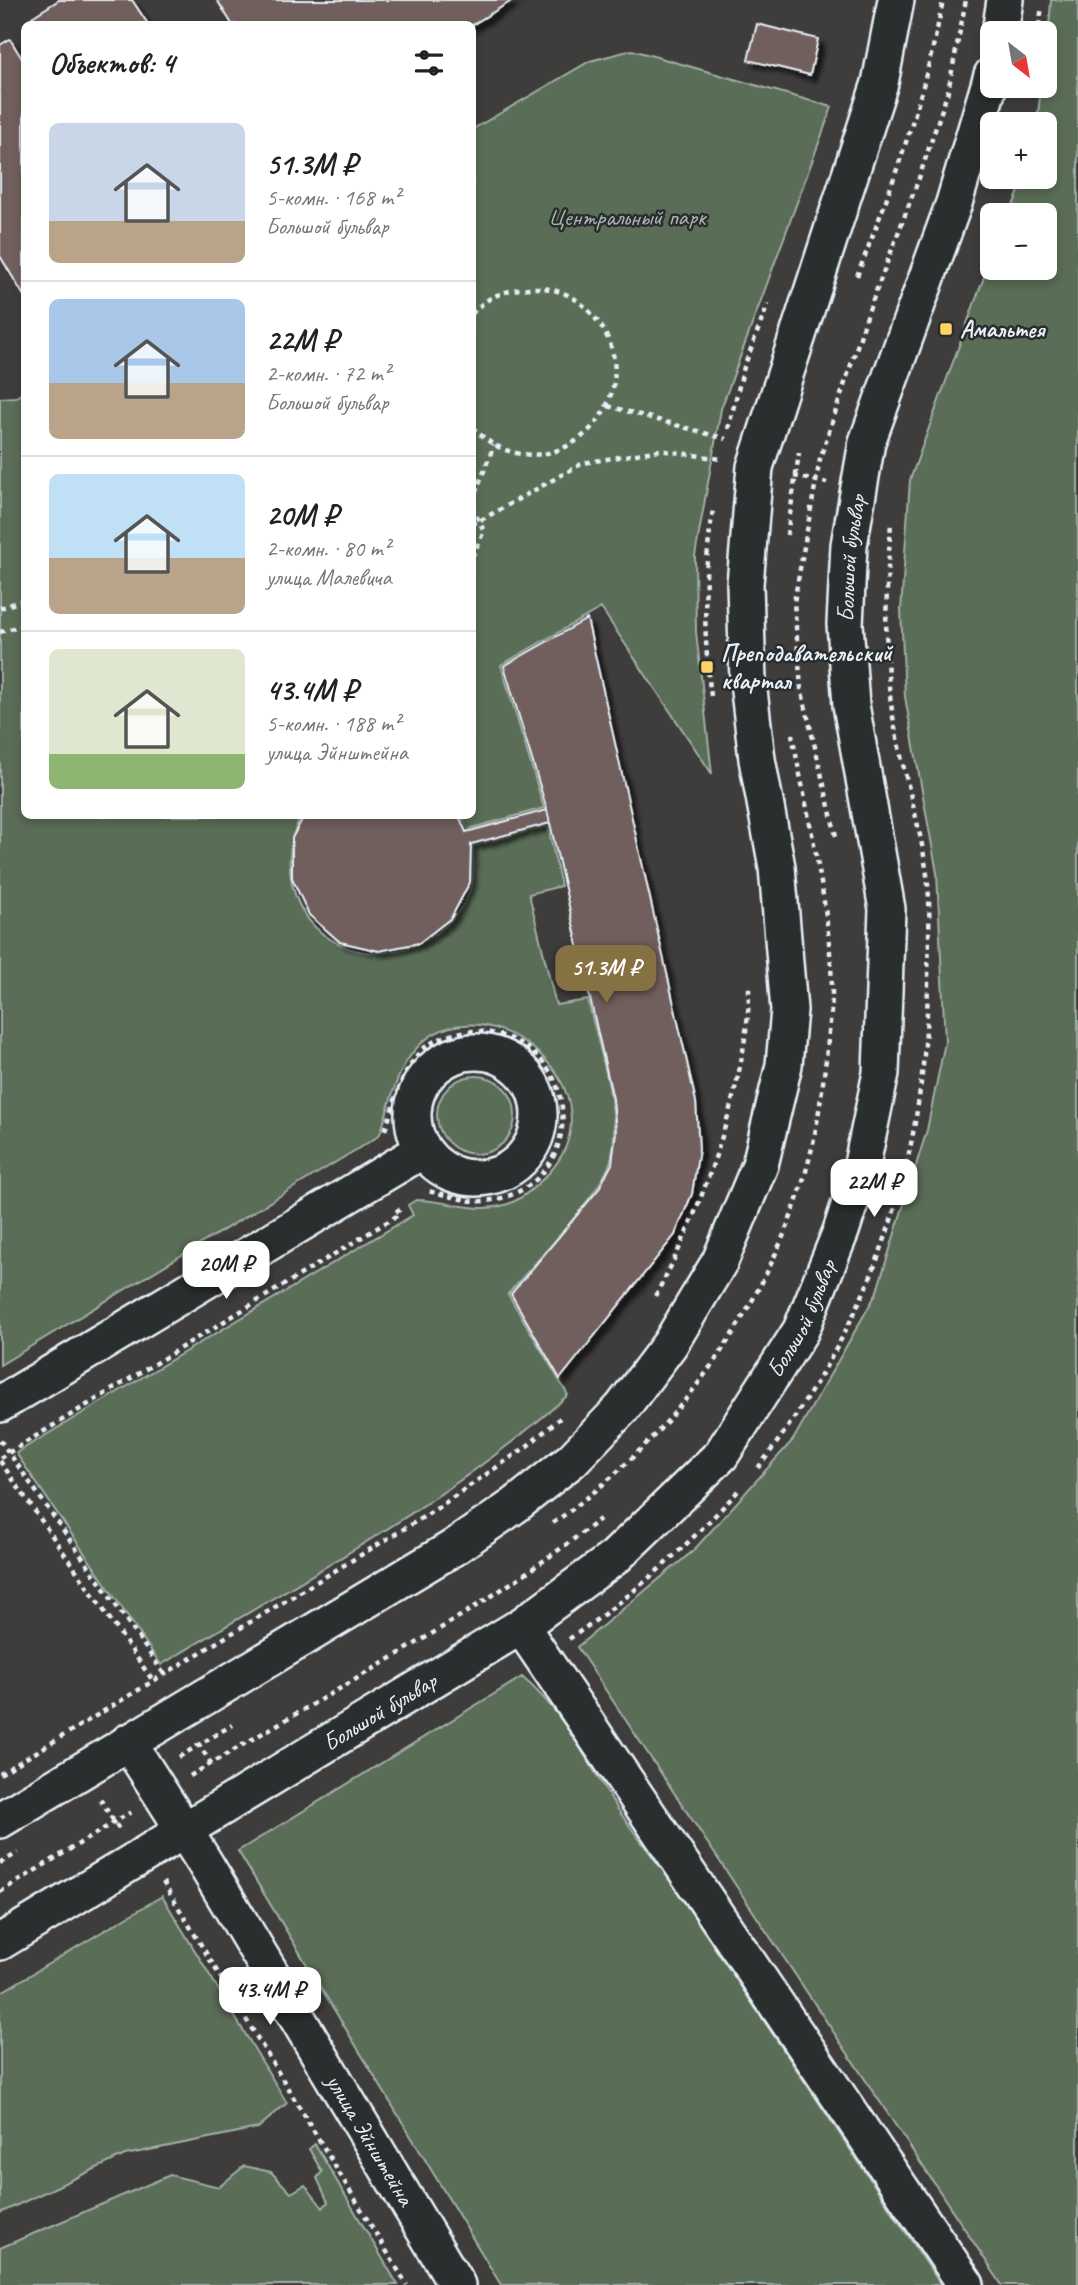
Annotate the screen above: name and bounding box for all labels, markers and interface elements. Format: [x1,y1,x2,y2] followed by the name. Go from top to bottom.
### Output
[980,21,1057,98] north arrow
[980,21,1057,280] map controls
[49,44,174,82] text: Объектов: 4
[410,44,448,82] icon: filters
[980,112,1057,189] button: +
[266,145,357,183] text: 51.3M ₽
[105,151,189,235] icon: home
[266,183,400,212] text: 5-комн. · 168 m²
[548,202,708,232] park label: Центральный парк
[980,203,1057,280] button: −
[266,212,389,241] text: Большой бульвар
[960,314,1046,344] place label: Амальтея
[266,321,338,359] text: 22M ₽
[938,321,954,337] marker: Амальтея
[105,327,189,411] icon: home
[266,359,390,388] text: 2-комн. · 72 m²
[266,388,389,417] text: Большой бульвар
[830,490,873,623] street label: Большой бульвар
[266,496,338,534] text: 20M ₽
[105,502,189,586] icon: home
[266,534,390,563] text: 2-комн. · 80 m²
[266,563,392,592] text: улица Малевича
[721,638,894,696] place label: Преподавательский квартал
[699,659,715,675] marker: Преподавательский квартал
[266,671,357,709] text: 43.4M ₽
[105,677,189,761] icon: home
[266,709,400,738] text: 5-комн. · 188 m²
[266,738,408,767] text: улица Эйнштейна
[541,946,671,1005] pin: 51.3M ₽
[571,953,641,982] text: 51.3M ₽
[825,1160,923,1219] pin: 22M ₽
[847,1167,901,1196] text: 22M ₽
[177,1242,275,1301] pin: 20M ₽
[199,1249,253,1278] text: 20M ₽
[760,1254,844,1383] street label: Большой бульвар
[317,1665,444,1758] street label: Большой бульвар
[205,1968,335,2027] pin: 43.4M ₽
[235,1975,305,2004] text: 43.4M ₽
[318,2067,422,2213] street label: улица Эйнштейна

